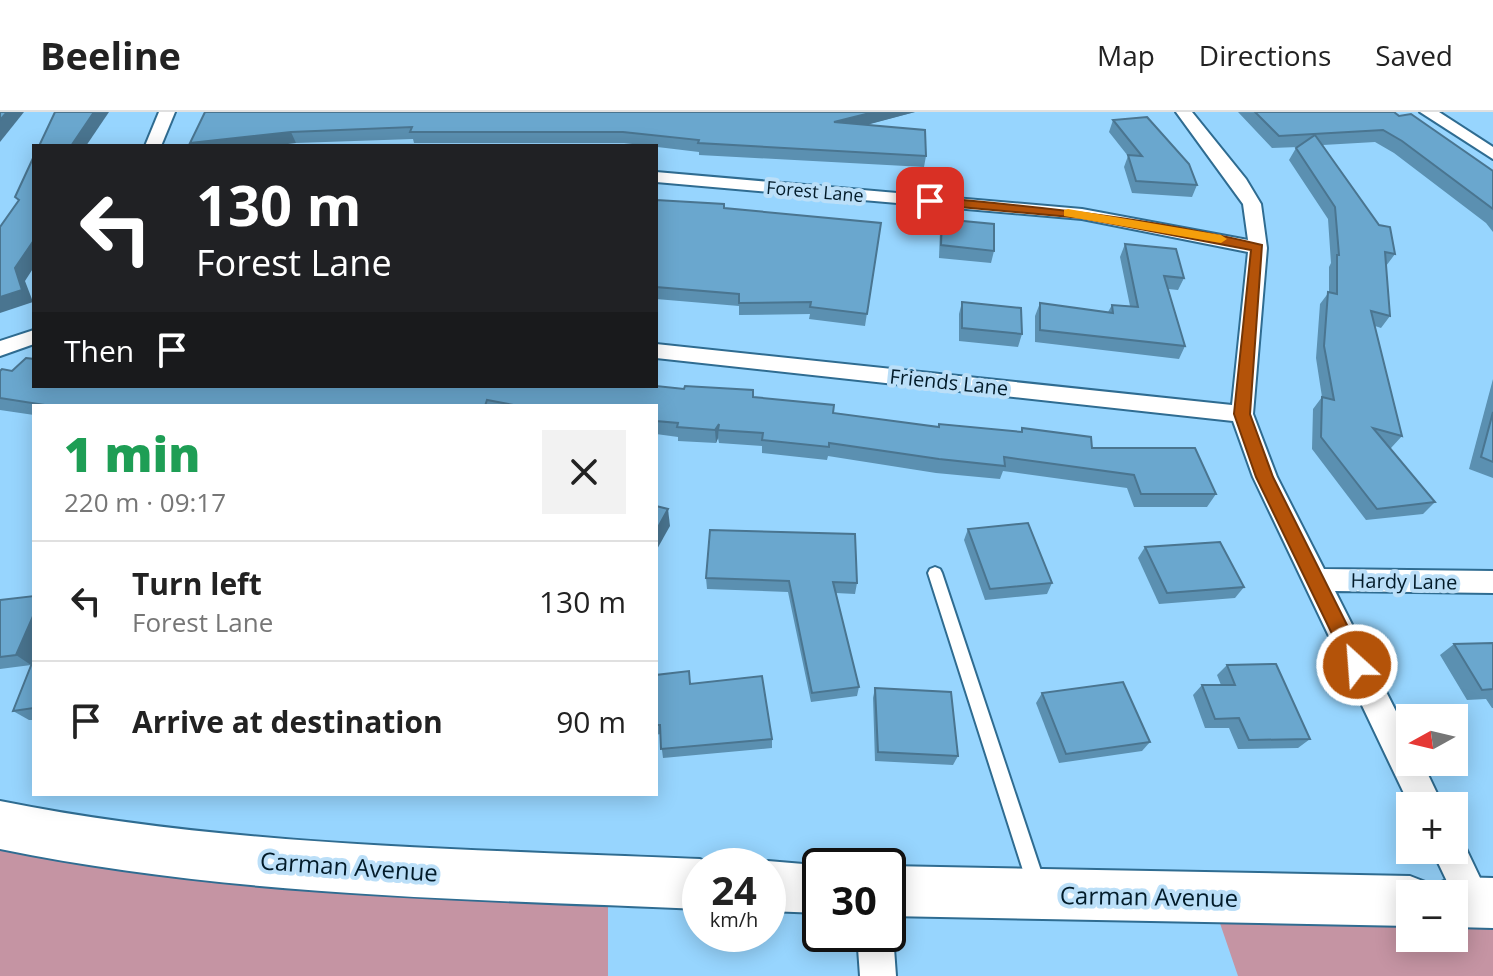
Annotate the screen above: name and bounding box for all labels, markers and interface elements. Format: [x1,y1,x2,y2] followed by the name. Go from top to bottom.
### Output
[40,29,181,81] text: Beeline
[1097,36,1155,74] text: Map
[1199,36,1331,74] text: Directions
[1375,36,1453,74] text: Saved
[196,166,362,242] text: 130 m
[896,167,964,235] pin
[765,175,865,207] street label: Forest Lane
[64,176,168,280] icon: left
[908,179,952,223] icon: arrive
[196,238,392,287] text: Forest Lane
[150,328,194,372] icon: arrive
[64,330,134,371] text: Then
[888,362,1010,402] street label: Friends Lane
[64,421,200,486] text: 1 min
[542,430,626,514] button: close
[64,484,226,520] text: 220 m · 09:17
[132,563,262,604] text: Turn left
[1350,567,1458,595] street label: Hardy Lane
[64,579,108,623] icon: left
[539,581,626,622] text: 130 m
[132,604,273,640] text: Forest Lane
[1315,623,1399,707] position arrow
[64,699,108,743] icon: arrive
[132,701,443,742] text: Arrive at destination
[556,701,626,742] text: 90 m
[1396,704,1468,776] north arrow
[1396,704,1468,952] map controls
[1396,792,1468,864] button: +
[259,843,439,889] street label: Carman Avenue
[802,848,906,952] speed limit sign: 30
[711,862,757,917] text: 24
[1060,878,1238,914] street label: Carman Avenue
[1396,880,1468,952] button: −
[710,906,758,933] text: km/h

